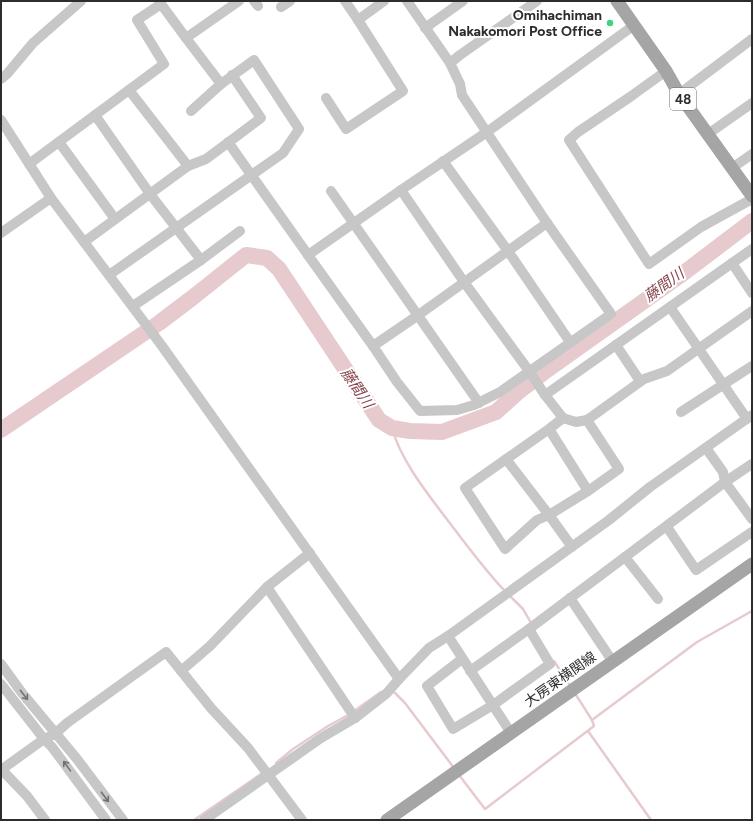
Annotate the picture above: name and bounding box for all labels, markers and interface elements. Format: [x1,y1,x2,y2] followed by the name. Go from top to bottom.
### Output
[448,7,602,40] place label: Omihachiman Nakakomori Post Office
[605,18,615,28] marker: Omihachiman Nakakomori Post Office
[670,88,696,110] road number: 48
[641,263,689,306] water label: 藤間川
[337,364,378,413] water label: 藤間川
[521,648,600,710] street label: 大房東横関線
[20,690,28,701] one-way arrow
[62,761,71,772] one-way arrow
[101,791,109,802] one-way arrow

